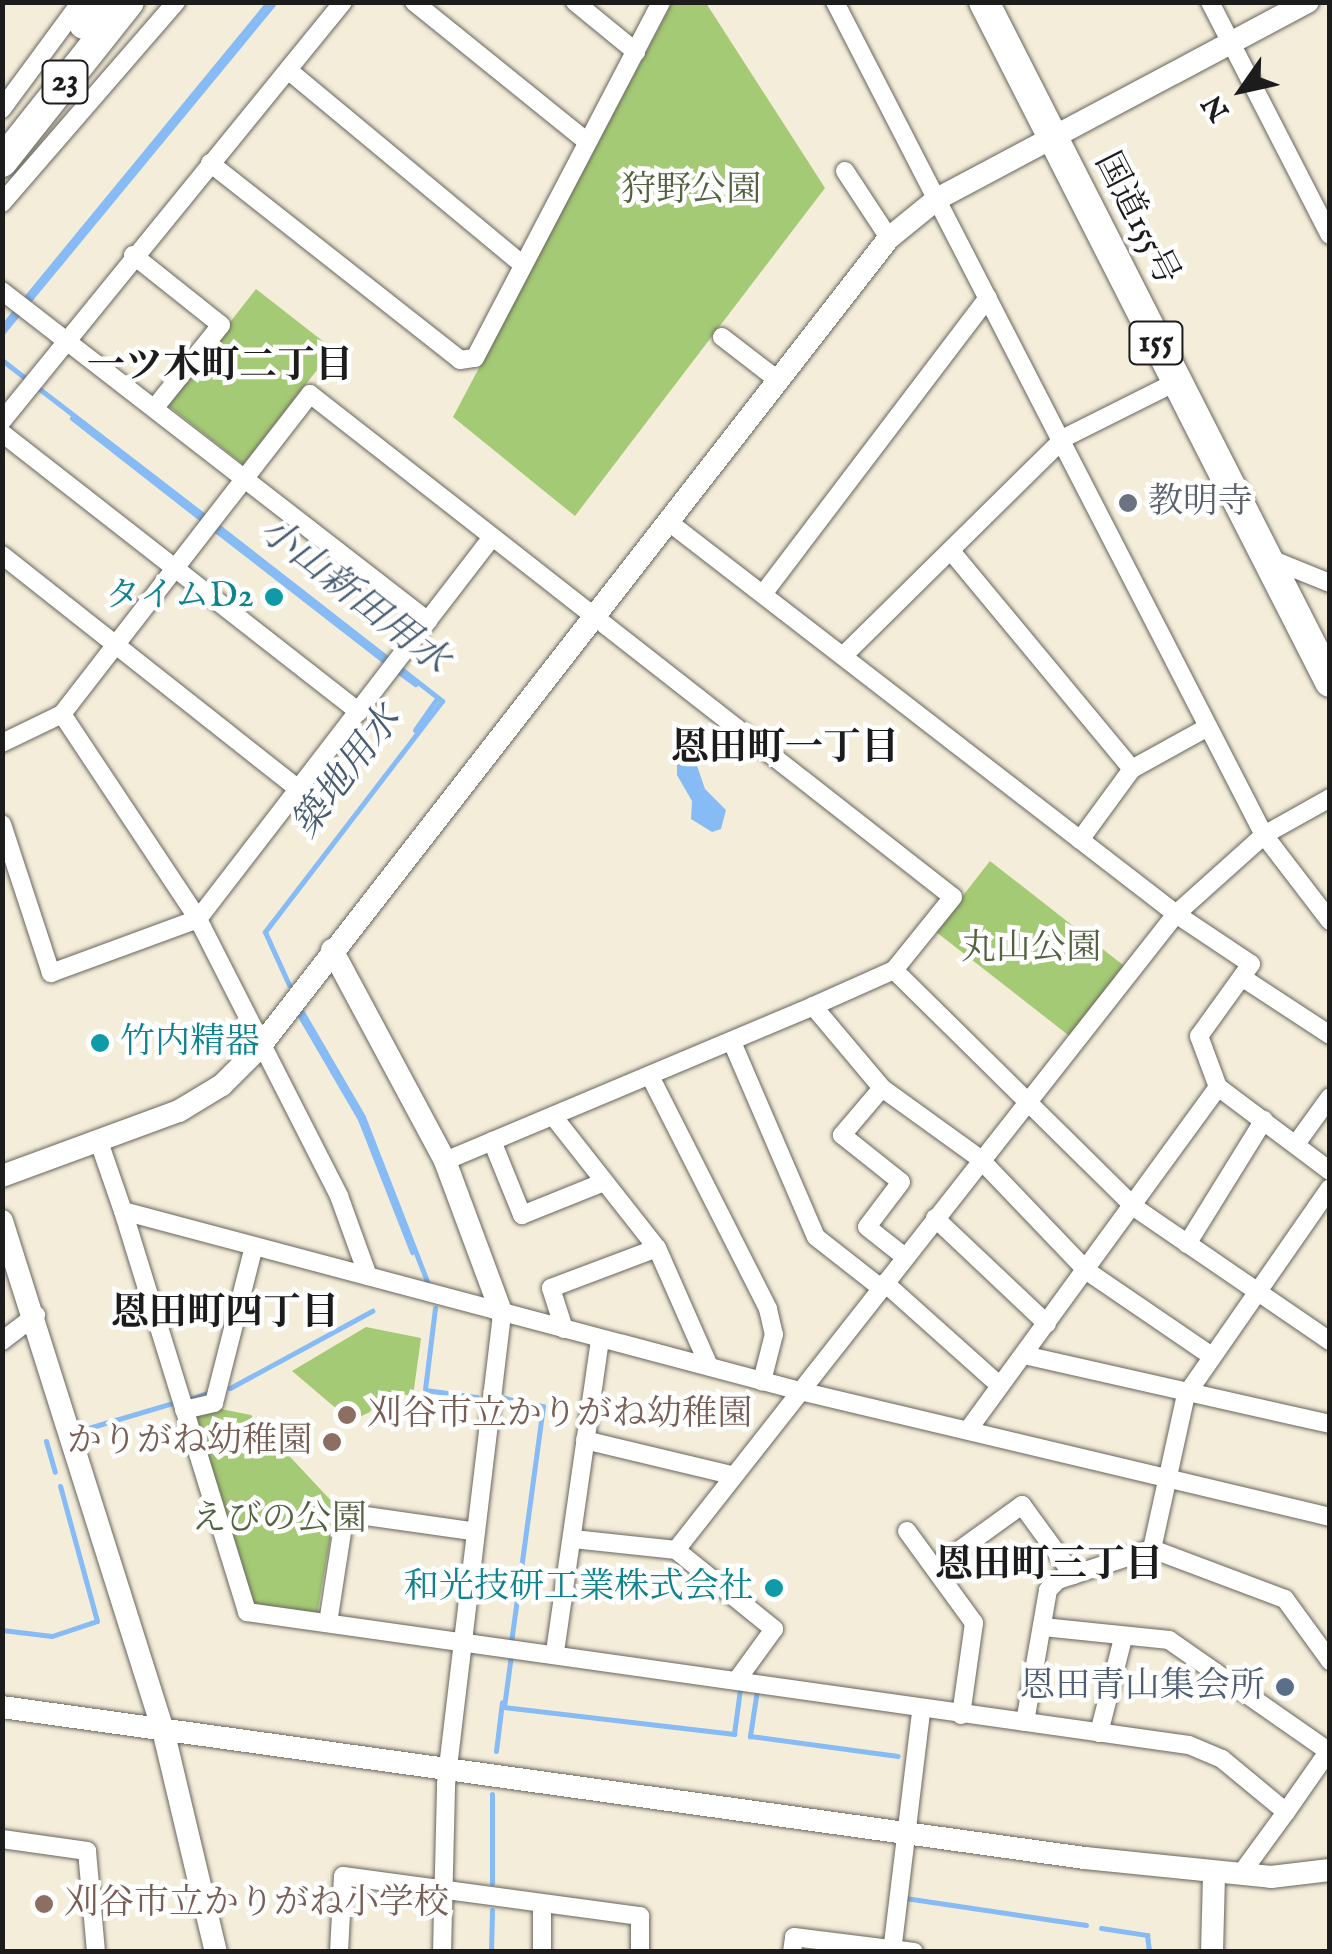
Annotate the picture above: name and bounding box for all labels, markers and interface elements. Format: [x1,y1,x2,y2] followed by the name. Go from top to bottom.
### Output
[1192,40,1292,140] north arrow
[40,55,90,109] road number: 23
[1195,87,1238,127] text: N
[1085,146,1187,292] street label: 国道155号
[621,170,761,212] park label: 狩野公園
[1126,316,1186,370] road number: 155
[87,345,353,391] district label: 一ツ木町二丁目
[1148,482,1253,524] place label: 教明寺
[1117,492,1139,514] marker: 教明寺
[249,509,457,685] water label: 小山新田用水
[104,576,254,618] place label: タイムD2
[263,586,285,608] marker: タイムD2
[284,699,412,847] water label: 築地用水
[671,727,899,773] district label: 恩田町一丁目
[961,928,1101,970] park label: 丸山公園
[120,1022,260,1064] place label: 竹内精器
[89,1032,111,1054] marker: 竹内精器
[111,1292,339,1338] district label: 恩田町四丁目
[367,1394,752,1436] place label: 刈谷市立かりがね幼稚園
[336,1404,358,1426] marker: 刈谷市立かりがね幼稚園
[67,1421,312,1463] place label: かりがね幼稚園
[321,1431,343,1453] marker: かりがね幼稚園
[192,1499,366,1541] park label: えびの公園
[935,1544,1163,1590] district label: 恩田町三丁目
[404,1567,754,1609] place label: 和光技研工業株式会社
[763,1577,785,1599] marker: 和光技研工業株式会社
[1020,1666,1265,1708] place label: 恩田青山集会所
[1274,1676,1296,1698] marker: 恩田青山集会所
[64,1883,449,1925] place label: 刈谷市立かりがね小学校
[33,1893,55,1915] marker: 刈谷市立かりがね小学校

